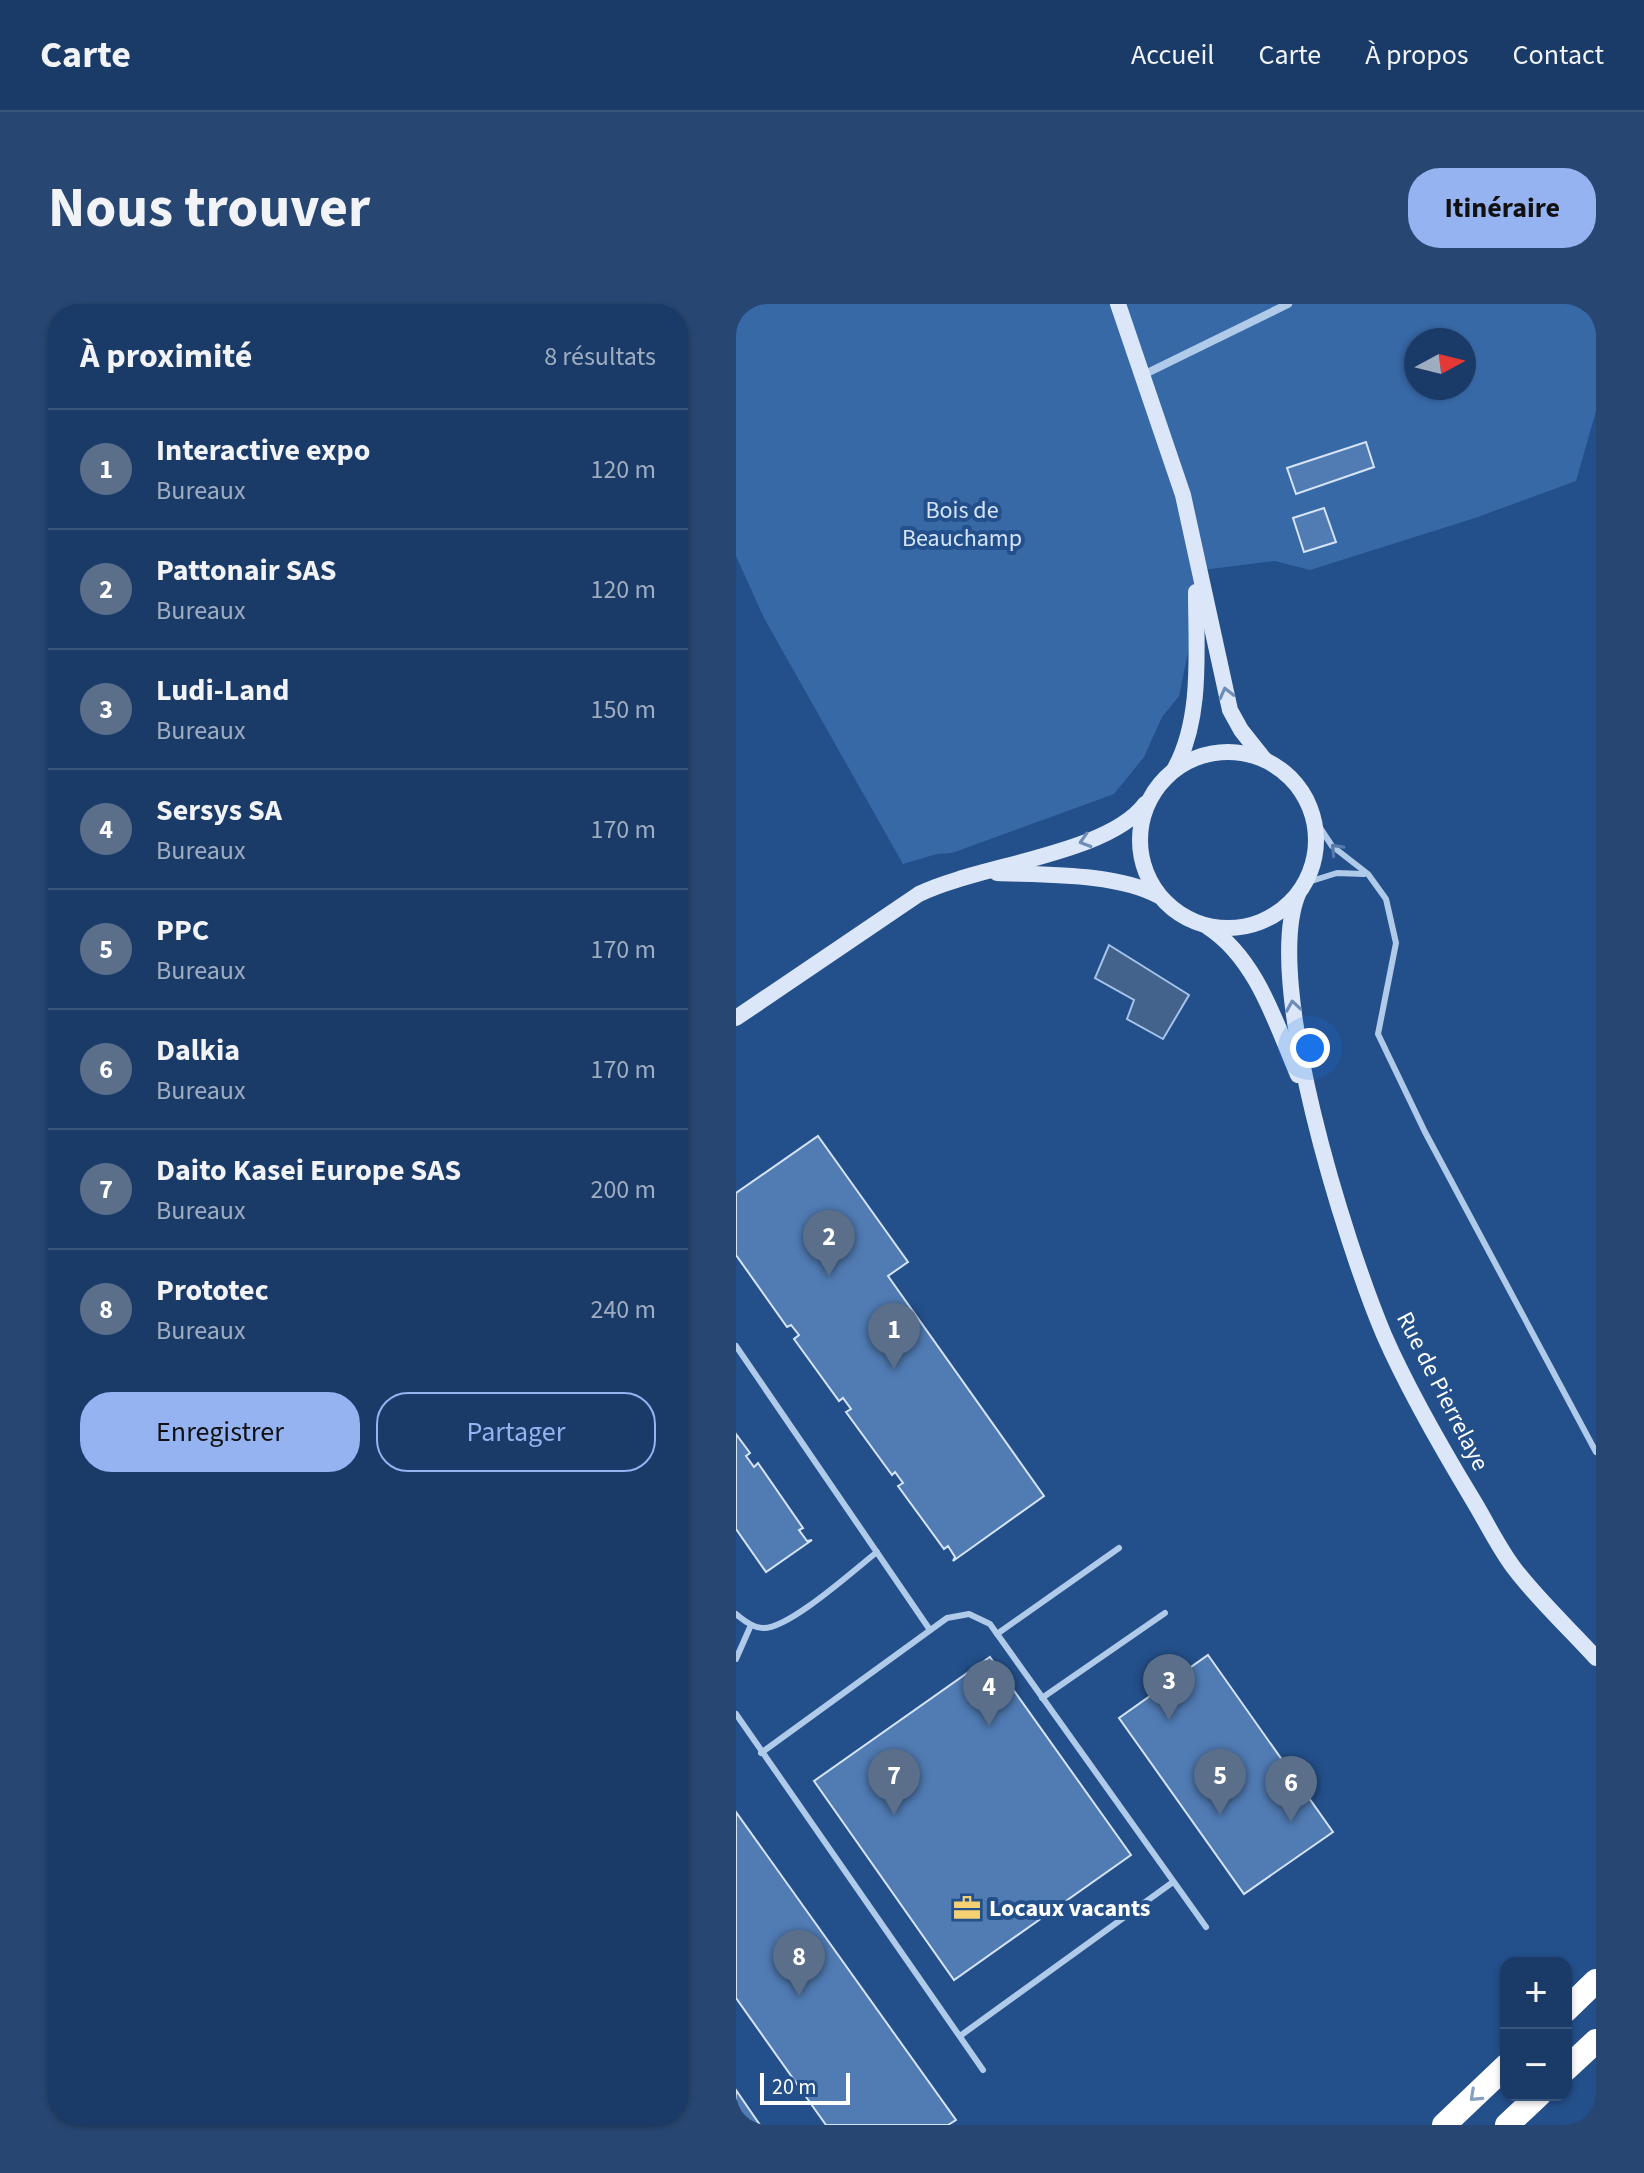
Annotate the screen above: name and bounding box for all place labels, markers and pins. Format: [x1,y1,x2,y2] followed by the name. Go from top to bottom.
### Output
[803,1210,855,1276] pin: 2
[868,1303,920,1369] pin: 1
[1143,1654,1195,1720] pin: 3
[963,1660,1015,1726] pin: 4
[868,1749,920,1815] pin: 7
[1194,1749,1246,1815] pin: 5
[1265,1756,1317,1822] pin: 6
[989,1891,1151,1926] place label: Locaux vacants
[952,1893,982,1923] office icon: Locaux vacants
[773,1930,825,1996] pin: 8

